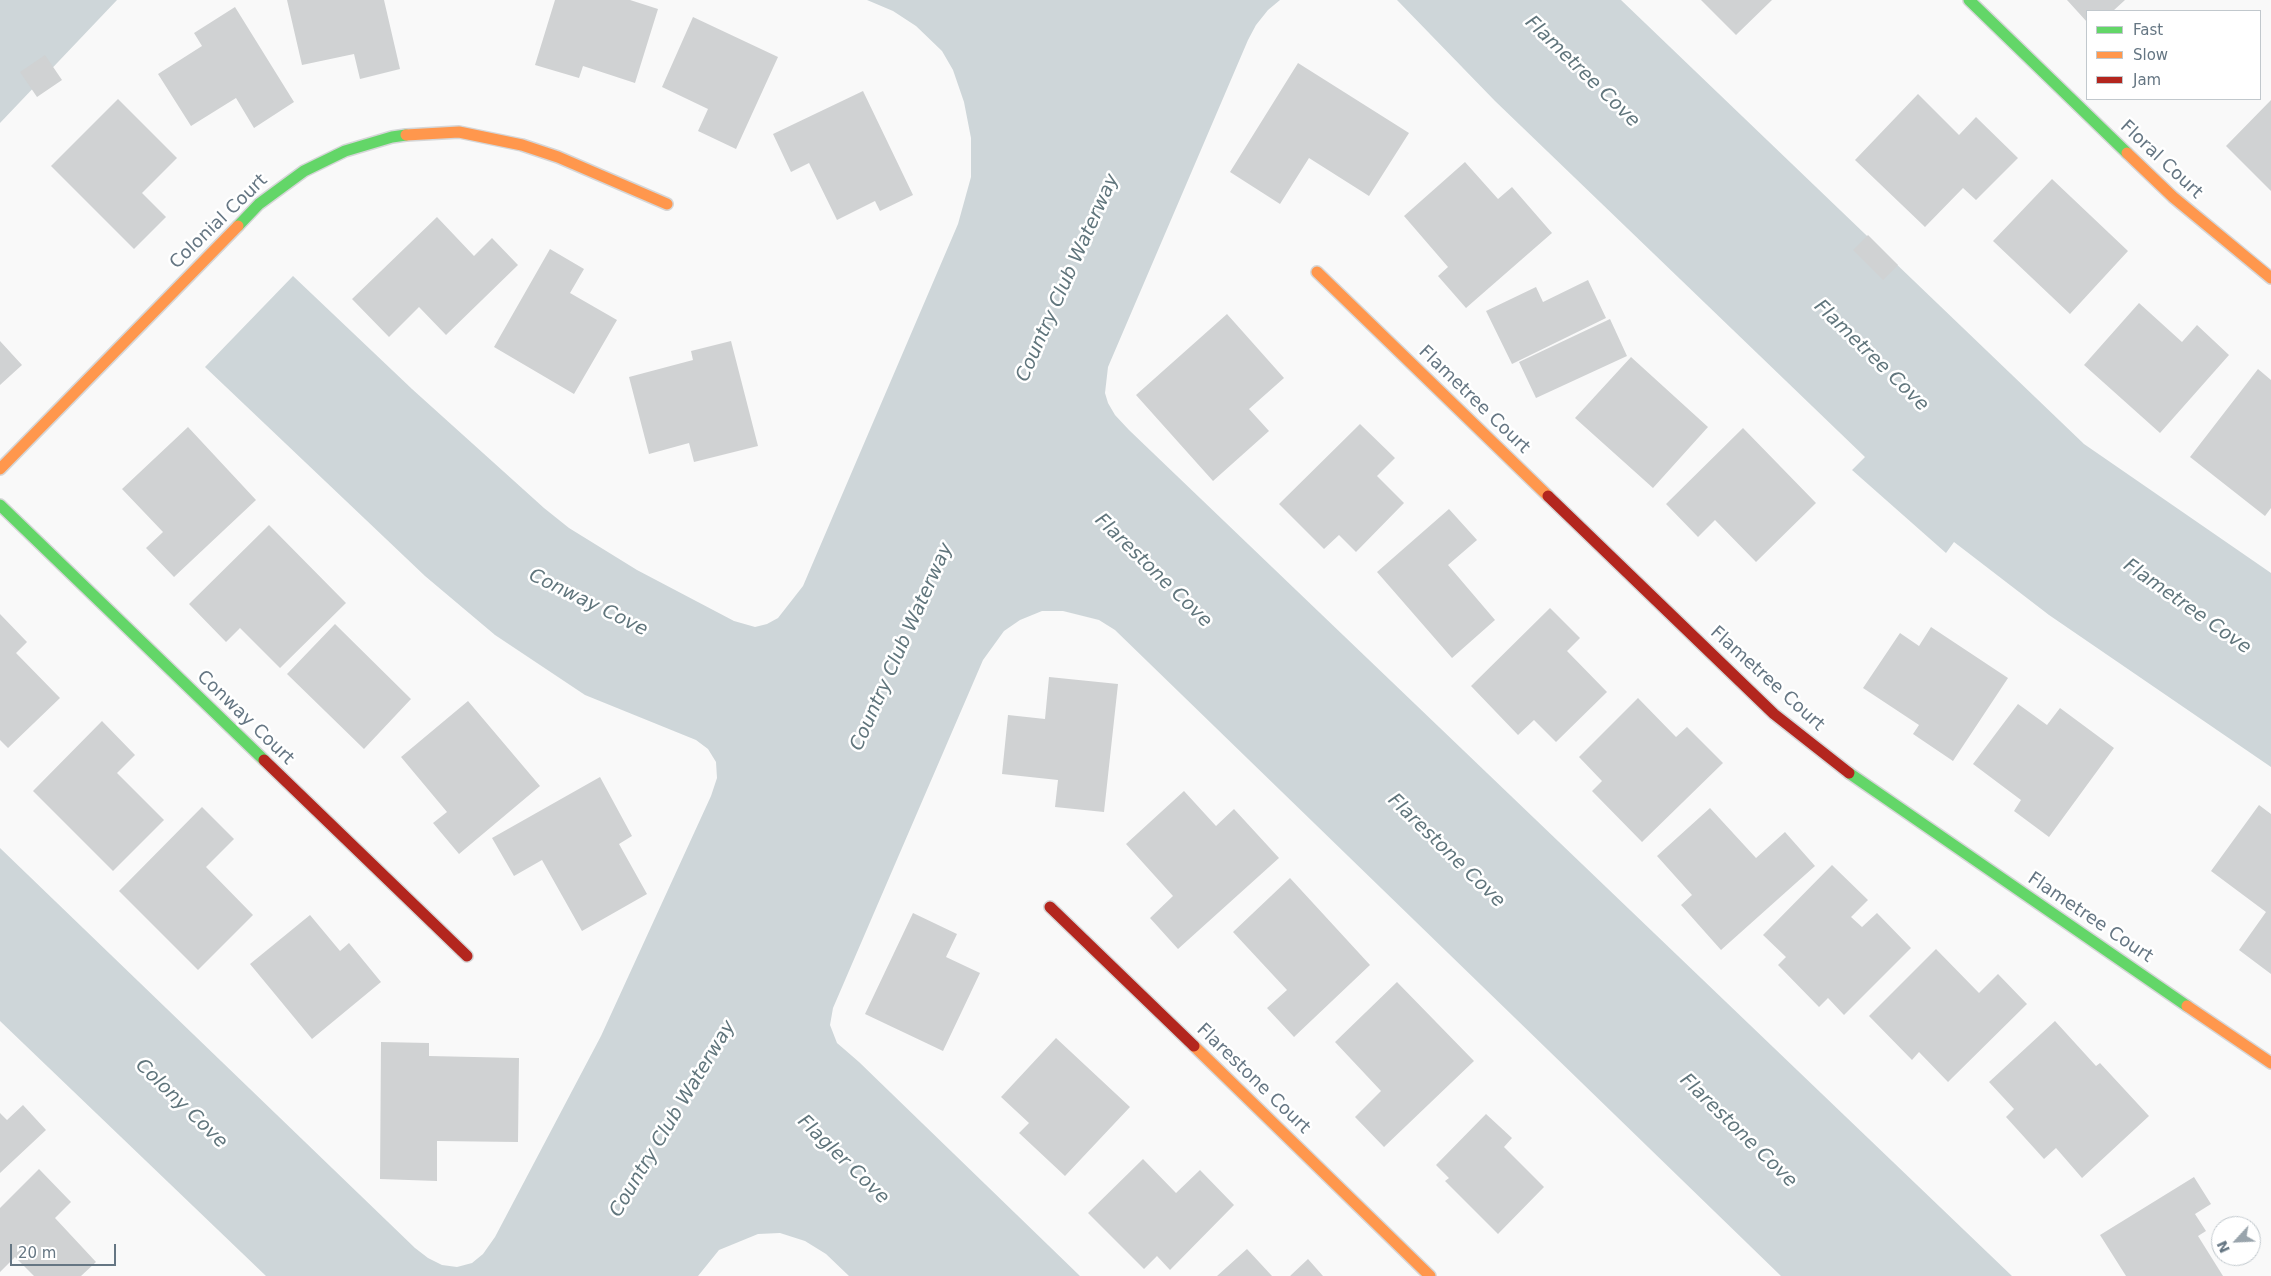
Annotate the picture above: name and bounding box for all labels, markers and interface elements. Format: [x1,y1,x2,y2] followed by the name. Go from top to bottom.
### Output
[2086,10,2261,100] legend
[1520,12,1644,132] water label: Flametree Cove
[2133,21,2163,39] text: Fast
[2133,46,2168,64] text: Slow
[2133,71,2161,89] text: Jam
[2115,116,2207,204] street label: Floral Court
[166,170,272,274] street label: Colonial Court
[1012,171,1124,385] water label: Country Club Waterway
[1809,296,1933,416] water label: Flametree Cove
[1414,341,1534,459] street label: Flametree Court
[1090,509,1216,633] water label: Flarestone Cove
[846,540,958,754] water label: Country Club Waterway
[2119,554,2255,660] water label: Flametree Cove
[525,564,651,642] water label: Conway Cove
[1705,622,1829,736] street label: Flametree Court
[192,666,298,770] street label: Conway Court
[1383,789,1509,913] water label: Flarestone Cove
[2023,868,2157,968] street label: Flametree Court
[605,1017,741,1221] water label: Country Club Waterway
[1192,1019,1314,1139] street label: Flarestone Court
[130,1054,232,1154] water label: Colony Cove
[1675,1069,1801,1193] water label: Flarestone Cove
[792,1111,894,1209] water label: Flagler Cove
[2211,1216,2261,1266] north arrow
[12,1234,119,1266] scale bar
[2214,1238,2233,1256] text: N
[18,1244,56,1262] text: 20 m

